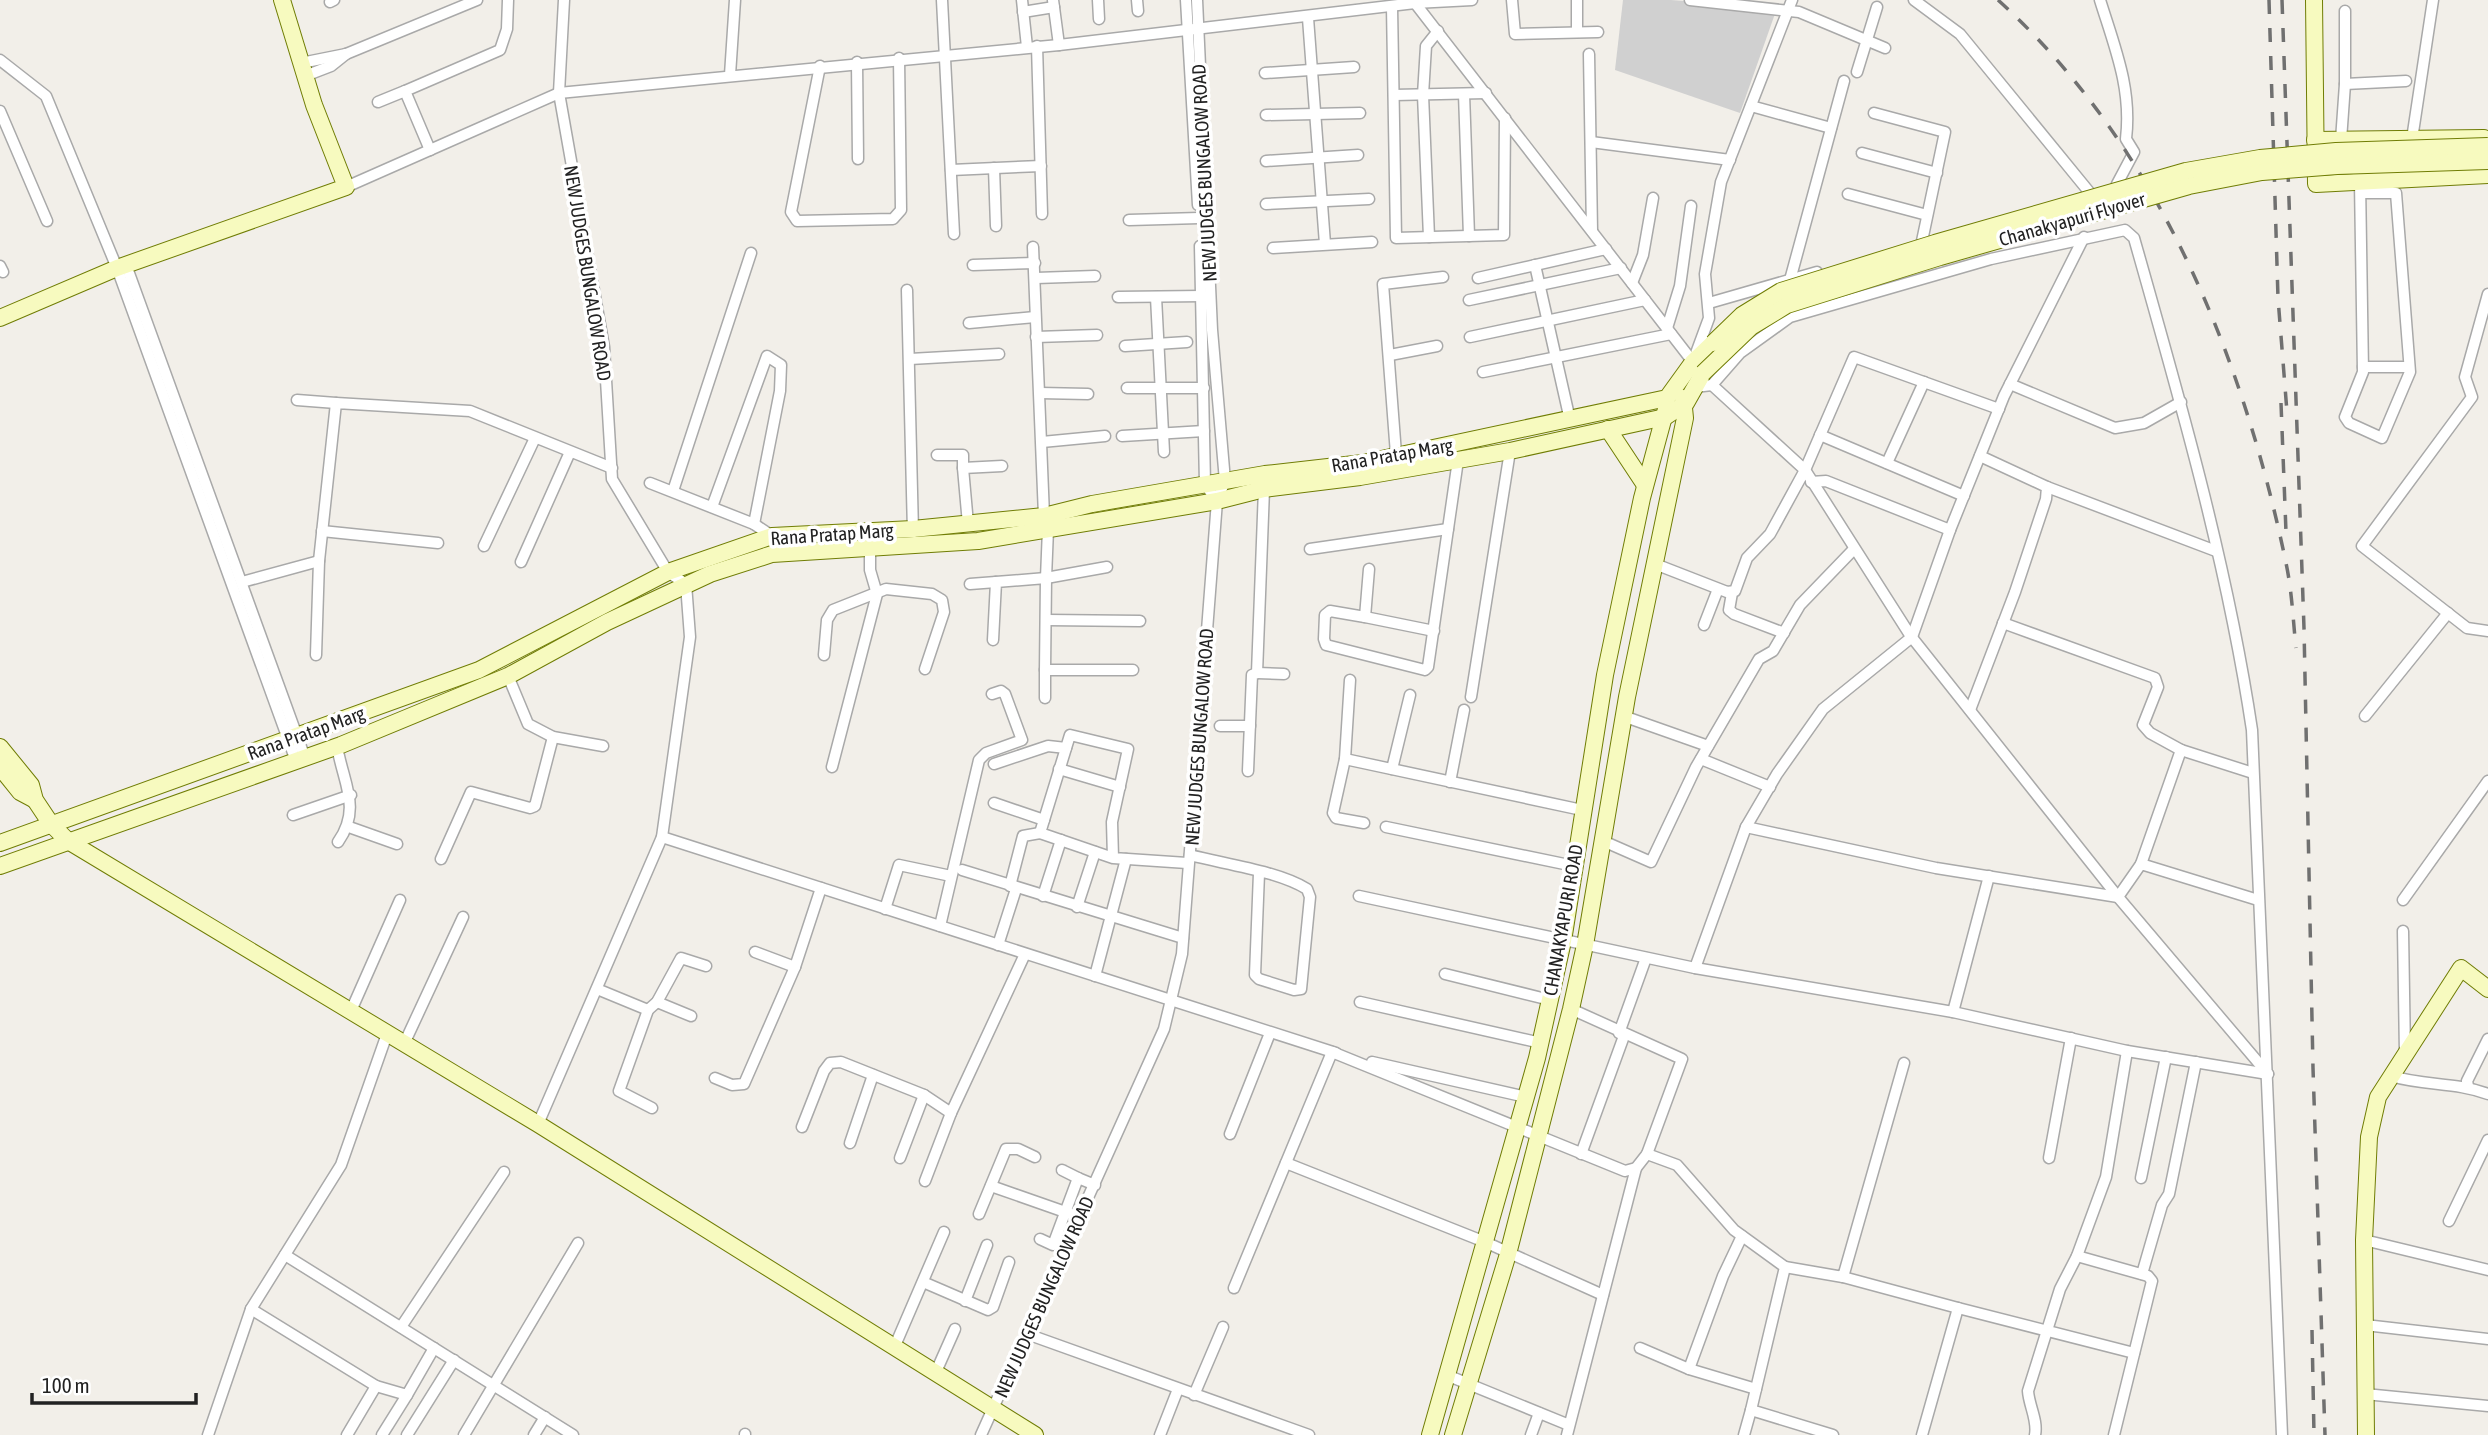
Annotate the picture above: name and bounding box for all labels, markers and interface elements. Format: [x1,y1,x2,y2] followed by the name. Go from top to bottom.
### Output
[1187,64,1221,282] street label: NEW JUDGES BUNGALOW ROAD
[560,164,616,382] street label: NEW JUDGES BUNGALOW ROAD
[1996,188,2148,250] street label: Chanakyapuri Flyover
[1330,433,1455,477] street label: Rana Pratap Marg
[770,519,895,549] street label: Rana Pratap Marg
[1180,628,1218,846] street label: NEW JUDGES BUNGALOW ROAD
[244,701,368,764] street label: Rana Pratap Marg
[1539,843,1587,997] street label: CHANAKYAPURI ROAD
[990,1193,1098,1401] street label: NEW JUDGES BUNGALOW ROAD
[32,1362,196,1406] scale bar
[42,1373,90,1397] text: 100 m

